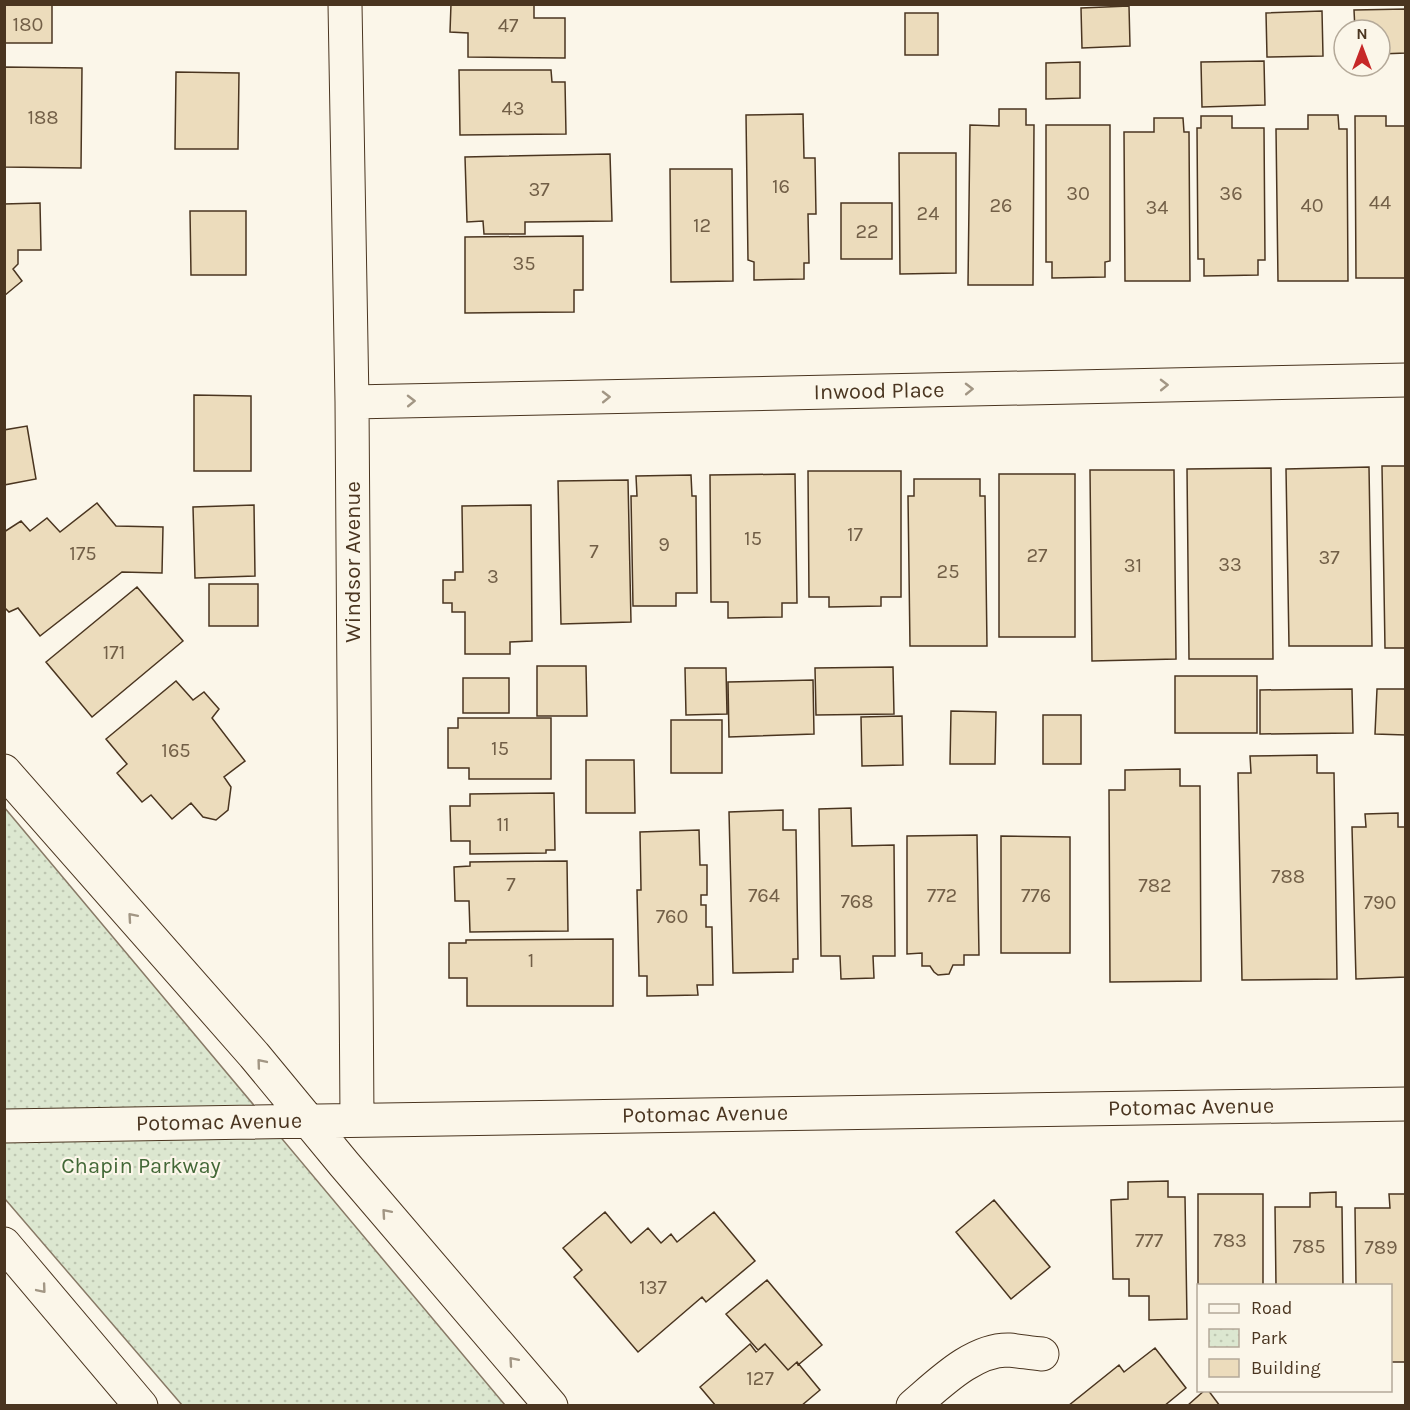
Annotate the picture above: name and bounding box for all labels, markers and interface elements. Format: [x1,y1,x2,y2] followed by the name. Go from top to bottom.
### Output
[13,13,43,36] house number: 180
[498,14,519,37] house number: 47
[1332,18,1392,78] north arrow
[1356,24,1368,43] text: N
[502,97,524,120] house number: 43
[27,106,59,129] house number: 188
[772,175,790,198] house number: 16
[528,178,550,201] house number: 37
[1066,182,1090,205] house number: 30
[1219,182,1243,205] house number: 36
[1369,191,1391,214] house number: 44
[989,194,1013,217] house number: 26
[1300,194,1324,217] house number: 40
[1146,196,1168,219] house number: 34
[917,202,939,225] house number: 24
[693,214,711,237] house number: 12
[855,220,879,243] house number: 22
[512,252,536,275] house number: 35
[813,377,945,405] street label: Inwood Place
[1159,379,1168,392] one-way arrow
[964,383,973,396] one-way arrow
[601,391,610,403] one-way arrow
[406,395,415,407] one-way arrow
[340,481,366,643] street label: Windsor Avenue
[847,523,864,546] house number: 17
[744,527,762,550] house number: 15
[658,533,670,556] house number: 9
[589,540,599,563] house number: 7
[69,542,97,565] house number: 175
[1027,544,1048,567] house number: 27
[1318,546,1340,569] house number: 37
[1218,553,1242,576] house number: 33
[1124,554,1142,577] house number: 31
[937,560,959,583] house number: 25
[487,565,499,588] house number: 3
[103,641,125,664] house number: 171
[491,737,509,760] house number: 15
[161,739,191,762] house number: 165
[496,813,510,836] house number: 11
[1271,865,1305,888] house number: 788
[506,873,516,896] house number: 7
[1138,874,1172,897] house number: 782
[748,884,780,907] house number: 764
[927,884,957,907] house number: 772
[1021,884,1051,907] house number: 776
[840,890,874,913] house number: 768
[1364,891,1396,914] house number: 790
[656,905,688,928] house number: 760
[129,913,140,924] one-way arrow
[528,949,534,972] house number: 1
[257,1059,268,1070] one-way arrow
[1108,1093,1274,1121] street label: Potomac Avenue
[622,1100,788,1128] street label: Potomac Avenue
[136,1108,302,1136] street label: Potomac Avenue
[61,1153,221,1179] park label: Chapin Parkway
[382,1209,393,1220] one-way arrow
[1135,1229,1164,1252] house number: 777
[1213,1229,1247,1252] house number: 783
[1293,1235,1325,1258] house number: 785
[1364,1236,1398,1259] house number: 789
[639,1276,668,1299] house number: 137
[35,1282,46,1293] one-way arrow
[1197,1284,1392,1392] legend
[1251,1297,1292,1319] text: Road
[1251,1327,1288,1349] text: Park
[509,1357,520,1368] one-way arrow
[1251,1357,1321,1379] text: Building
[746,1367,774,1390] house number: 127

